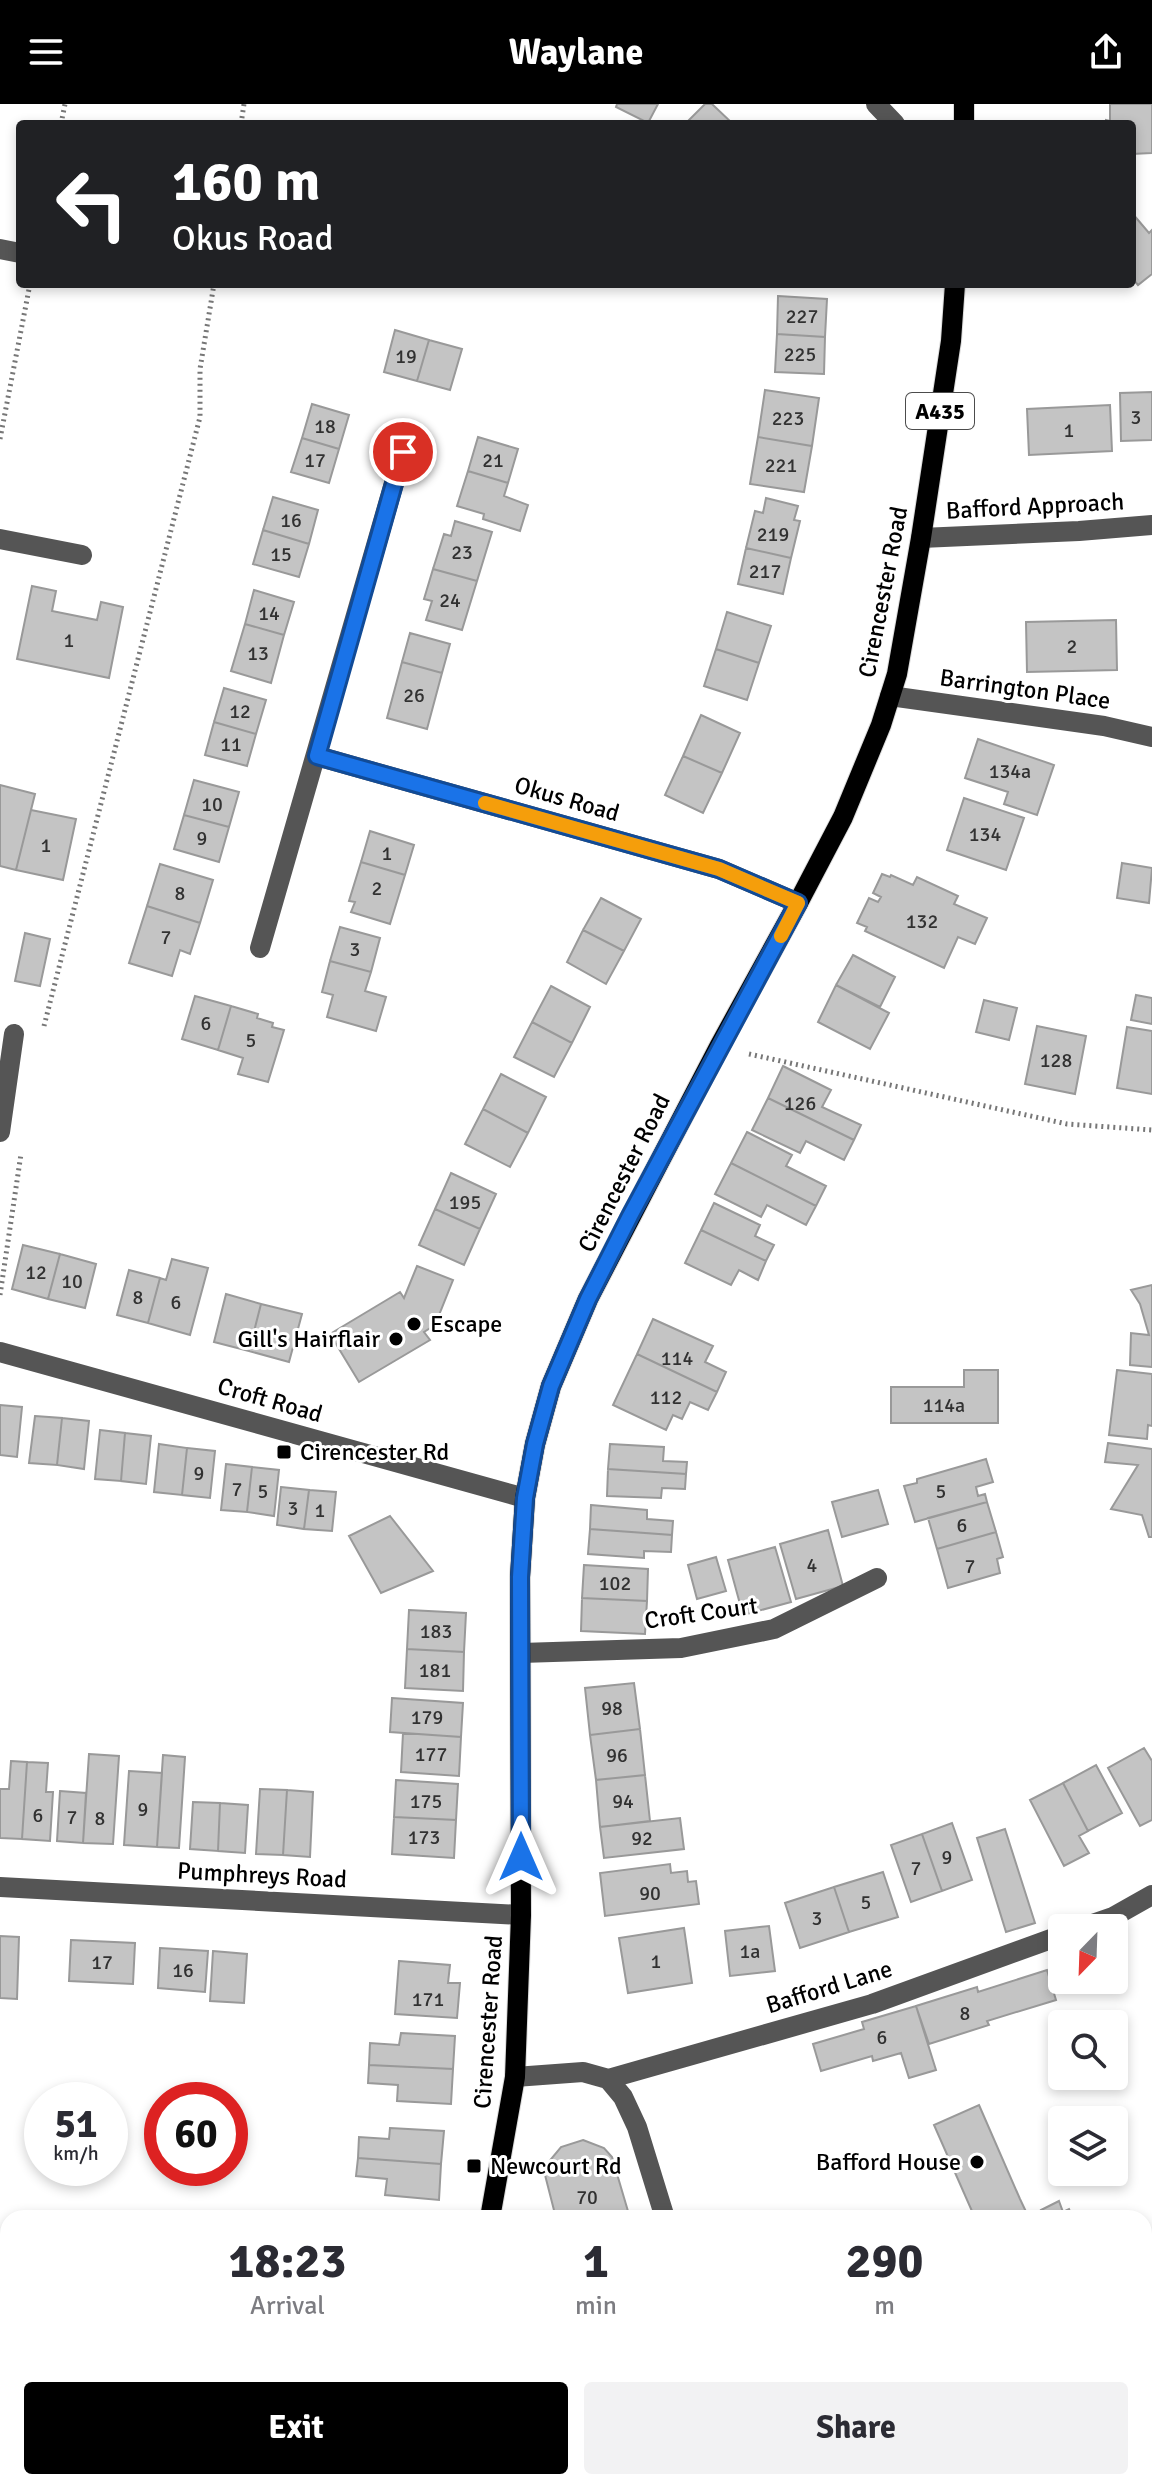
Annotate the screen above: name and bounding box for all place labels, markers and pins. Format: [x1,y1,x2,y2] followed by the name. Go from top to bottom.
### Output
[369,418,437,486] pin
[430,1309,502,1339] place label: Escape
[405,1315,423,1333] marker: Escape
[237,1324,380,1354] place label: Gill's Hairflair
[387,1330,405,1348] marker: Gill's Hairflair
[300,1437,449,1467] place label: Cirencester Rd
[275,1443,293,1461] marker: Cirencester Rd
[816,2147,961,2177] place label: Bafford House
[490,2151,622,2181] place label: Newcourt Rd
[968,2153,986,2171] marker: Bafford House
[465,2157,483,2175] marker: Newcourt Rd

